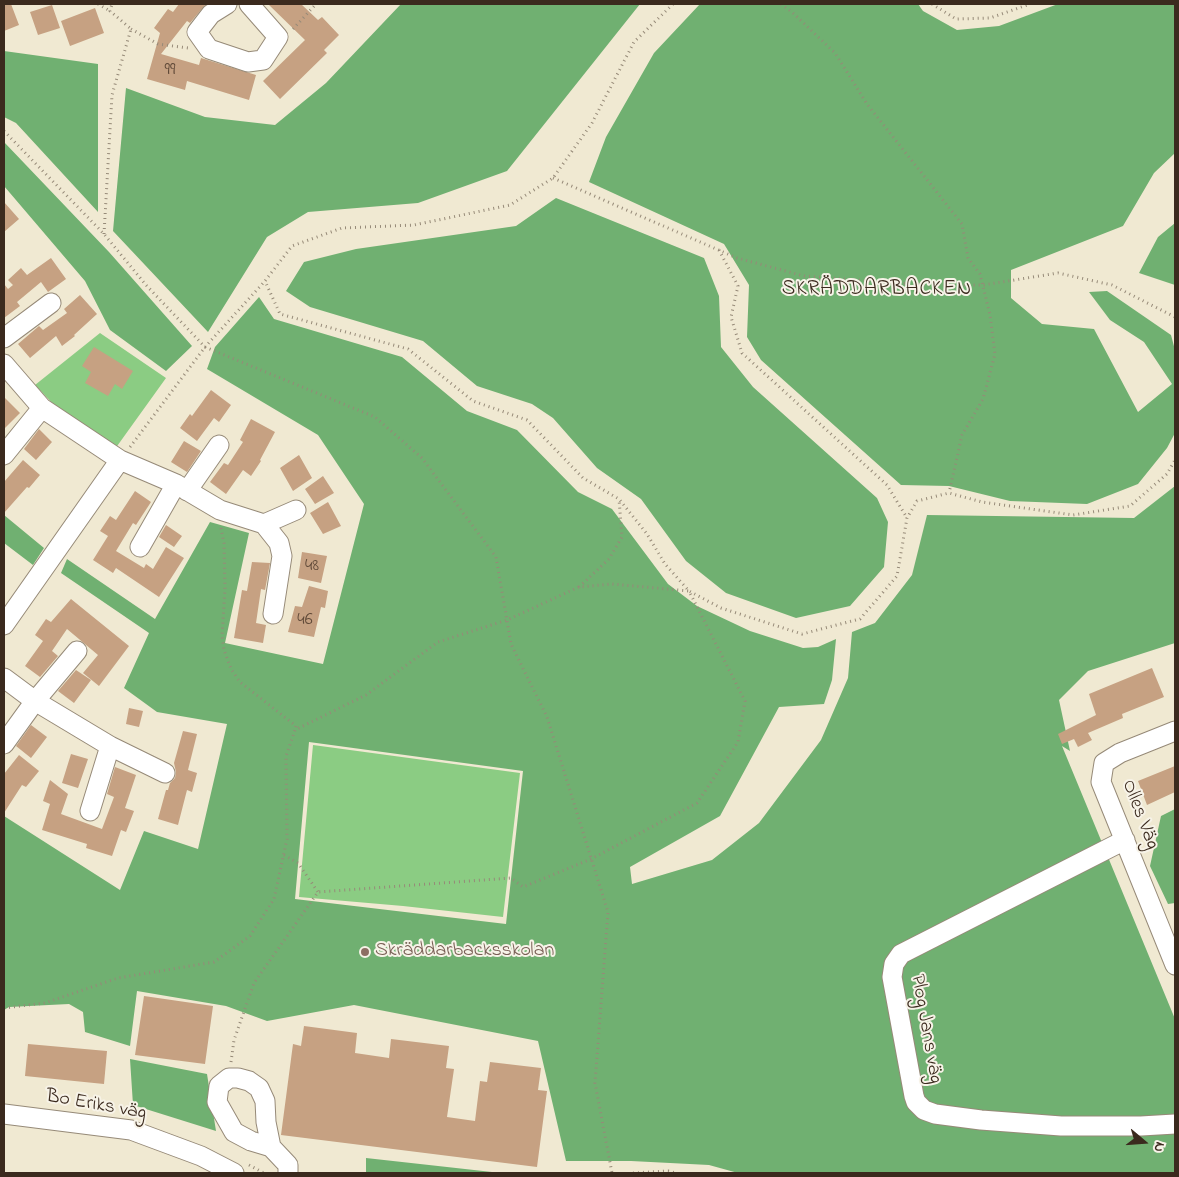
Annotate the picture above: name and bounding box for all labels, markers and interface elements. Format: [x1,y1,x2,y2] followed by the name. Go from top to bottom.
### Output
[165,60,175,82] house number: 99
[780,278,974,304] district label: SKRÄDDARBACKEN
[305,556,319,578] house number: 48
[297,610,313,632] house number: 46
[1115,777,1163,853] street label: Olles Väg
[375,940,554,964] place label: Skräddarbacksskolan
[359,946,371,958] marker: Skräddarbacksskolan
[904,972,946,1086] street label: Plog Jans väg
[44,1085,148,1127] street label: Bo Eriks väg
[1119,1117,1169,1167] north arrow
[1147,1139,1170,1155] text: N

